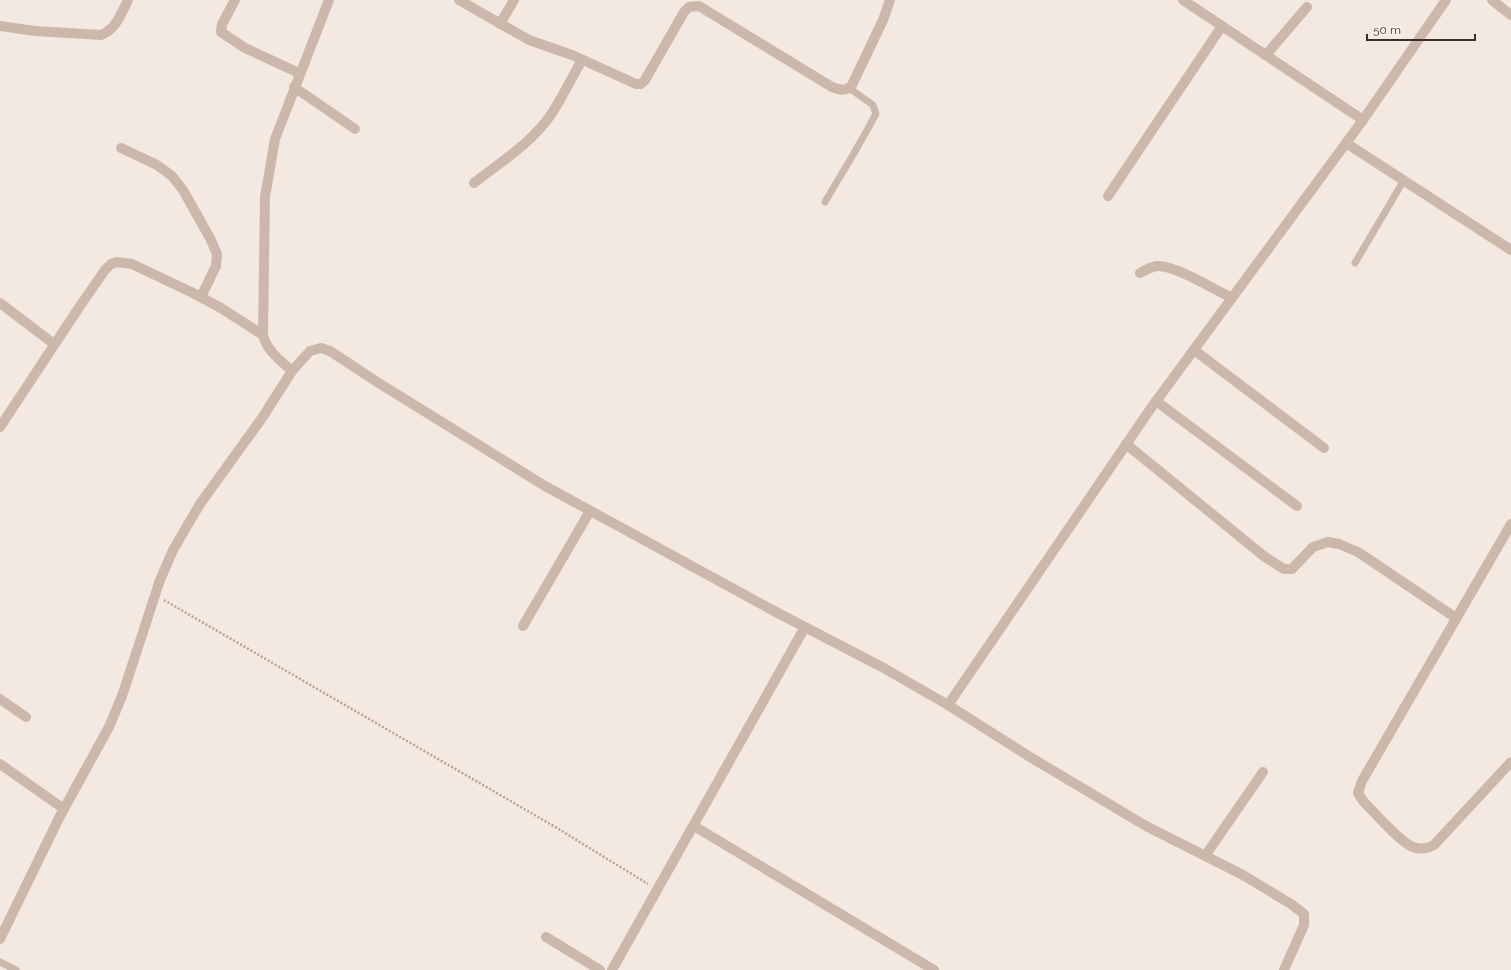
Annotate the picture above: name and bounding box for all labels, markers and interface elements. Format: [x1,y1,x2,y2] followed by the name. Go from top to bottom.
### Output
[1367,16,1475,42] scale bar
[1373,23,1401,37] text: 50 m

